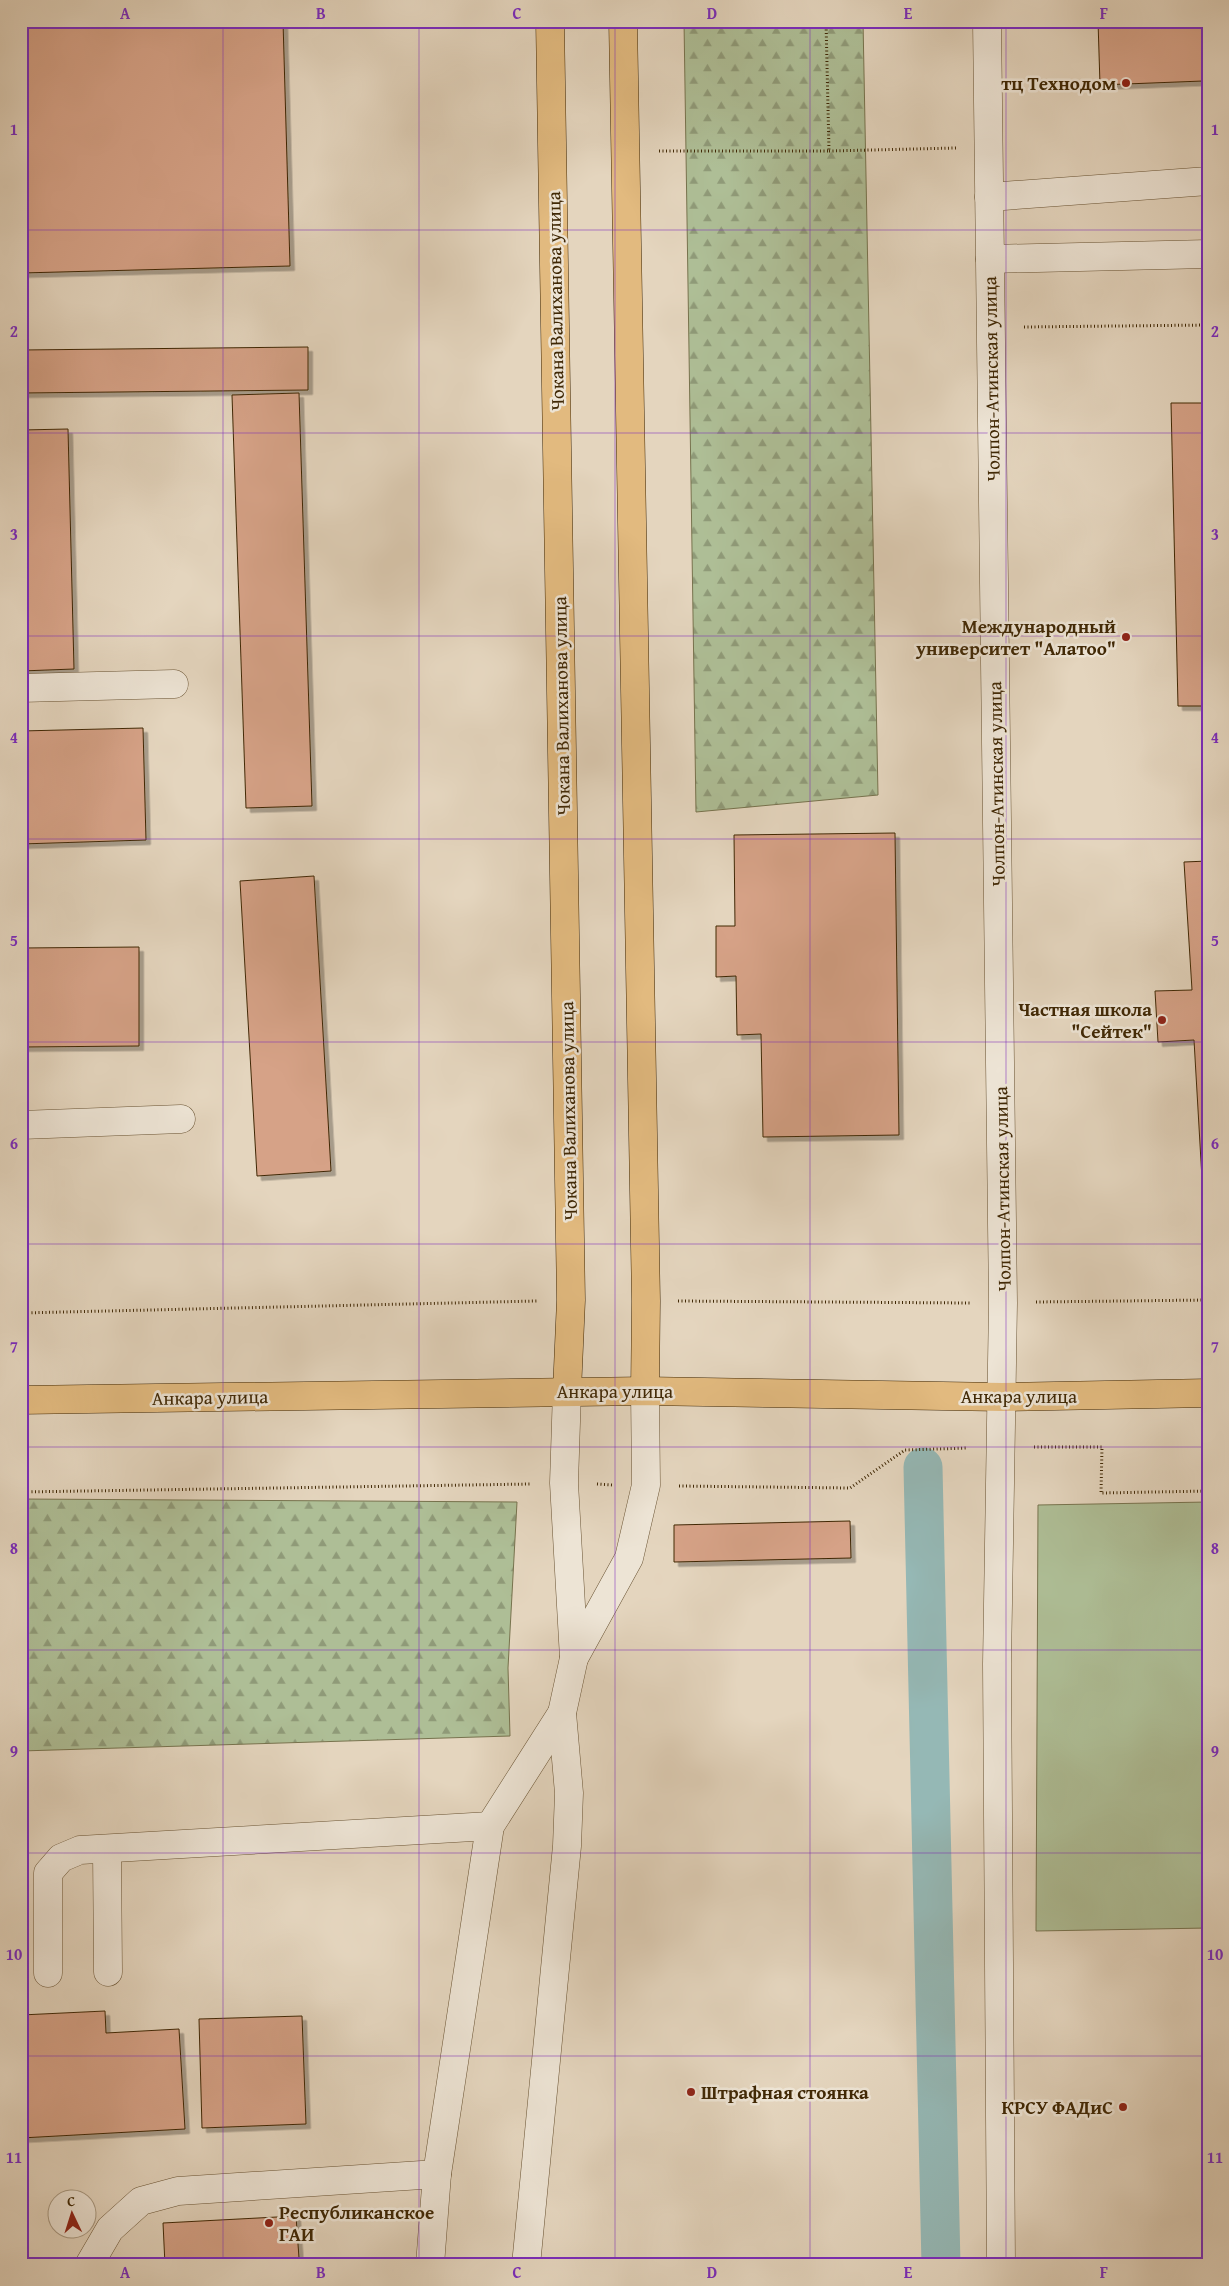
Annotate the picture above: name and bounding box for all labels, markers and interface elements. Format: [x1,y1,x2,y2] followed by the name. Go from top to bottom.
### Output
[120,1,131,25] text: A
[316,1,326,25] text: B
[512,1,522,25] text: C
[707,1,717,25] text: D
[904,1,913,25] text: E
[1100,1,1108,25] text: F
[1001,69,1116,97] place label: тц Технодом
[1120,77,1132,89] marker: тц Технодом
[10,117,18,141] text: 1
[1211,117,1219,141] text: 1
[539,191,571,411] street label: Чокана Валиханова улица
[975,276,1007,482] street label: Чолпон-Атинская улица
[10,319,18,343] text: 2
[1211,319,1219,343] text: 2
[10,522,18,546] text: 3
[1211,522,1219,546] text: 3
[545,596,577,816] street label: Чокана Валиханова улица
[915,612,1116,662] place label: Международный университет "Алатоо"
[1120,631,1132,643] marker: Международный университет "Алатоо"
[980,681,1012,887] street label: Чолпон-Атинская улица
[10,725,18,749] text: 4
[1211,725,1219,749] text: 4
[10,928,18,952] text: 5
[1211,928,1219,952] text: 5
[1018,995,1152,1045] place label: Частная школа "Сейтек"
[552,1001,584,1221] street label: Чокана Валиханова улица
[1156,1014,1168,1026] marker: Частная школа "Сейтек"
[986,1086,1018,1292] street label: Чолпон-Атинская улица
[10,1131,18,1155] text: 6
[1211,1131,1219,1155] text: 6
[10,1334,18,1358] text: 7
[1211,1334,1219,1358] text: 7
[557,1377,673,1405] street label: Анкара улица
[152,1382,268,1412] street label: Анкара улица
[961,1382,1077,1410] street label: Анкара улица
[10,1536,18,1560] text: 8
[1211,1536,1219,1560] text: 8
[10,1739,18,1763] text: 9
[1211,1739,1219,1763] text: 9
[6,1942,22,1966] text: 10
[1207,1942,1223,1966] text: 10
[701,2078,869,2106] place label: Штрафная стоянка
[685,2086,697,2098] marker: Штрафная стоянка
[1001,2093,1113,2121] place label: КРСУ ФАДиС
[1117,2101,1129,2113] marker: КРСУ ФАДиС
[6,2145,22,2169] text: 11
[1207,2145,1223,2169] text: 11
[48,2188,98,2238] north arrow
[66,2191,76,2211] text: С
[279,2198,434,2248] place label: Республиканское ГАИ
[263,2217,275,2229] marker: Республиканское ГАИ
[120,2260,131,2284] text: A
[316,2260,326,2284] text: B
[512,2260,522,2284] text: C
[707,2260,717,2284] text: D
[904,2260,913,2284] text: E
[1100,2260,1108,2284] text: F

